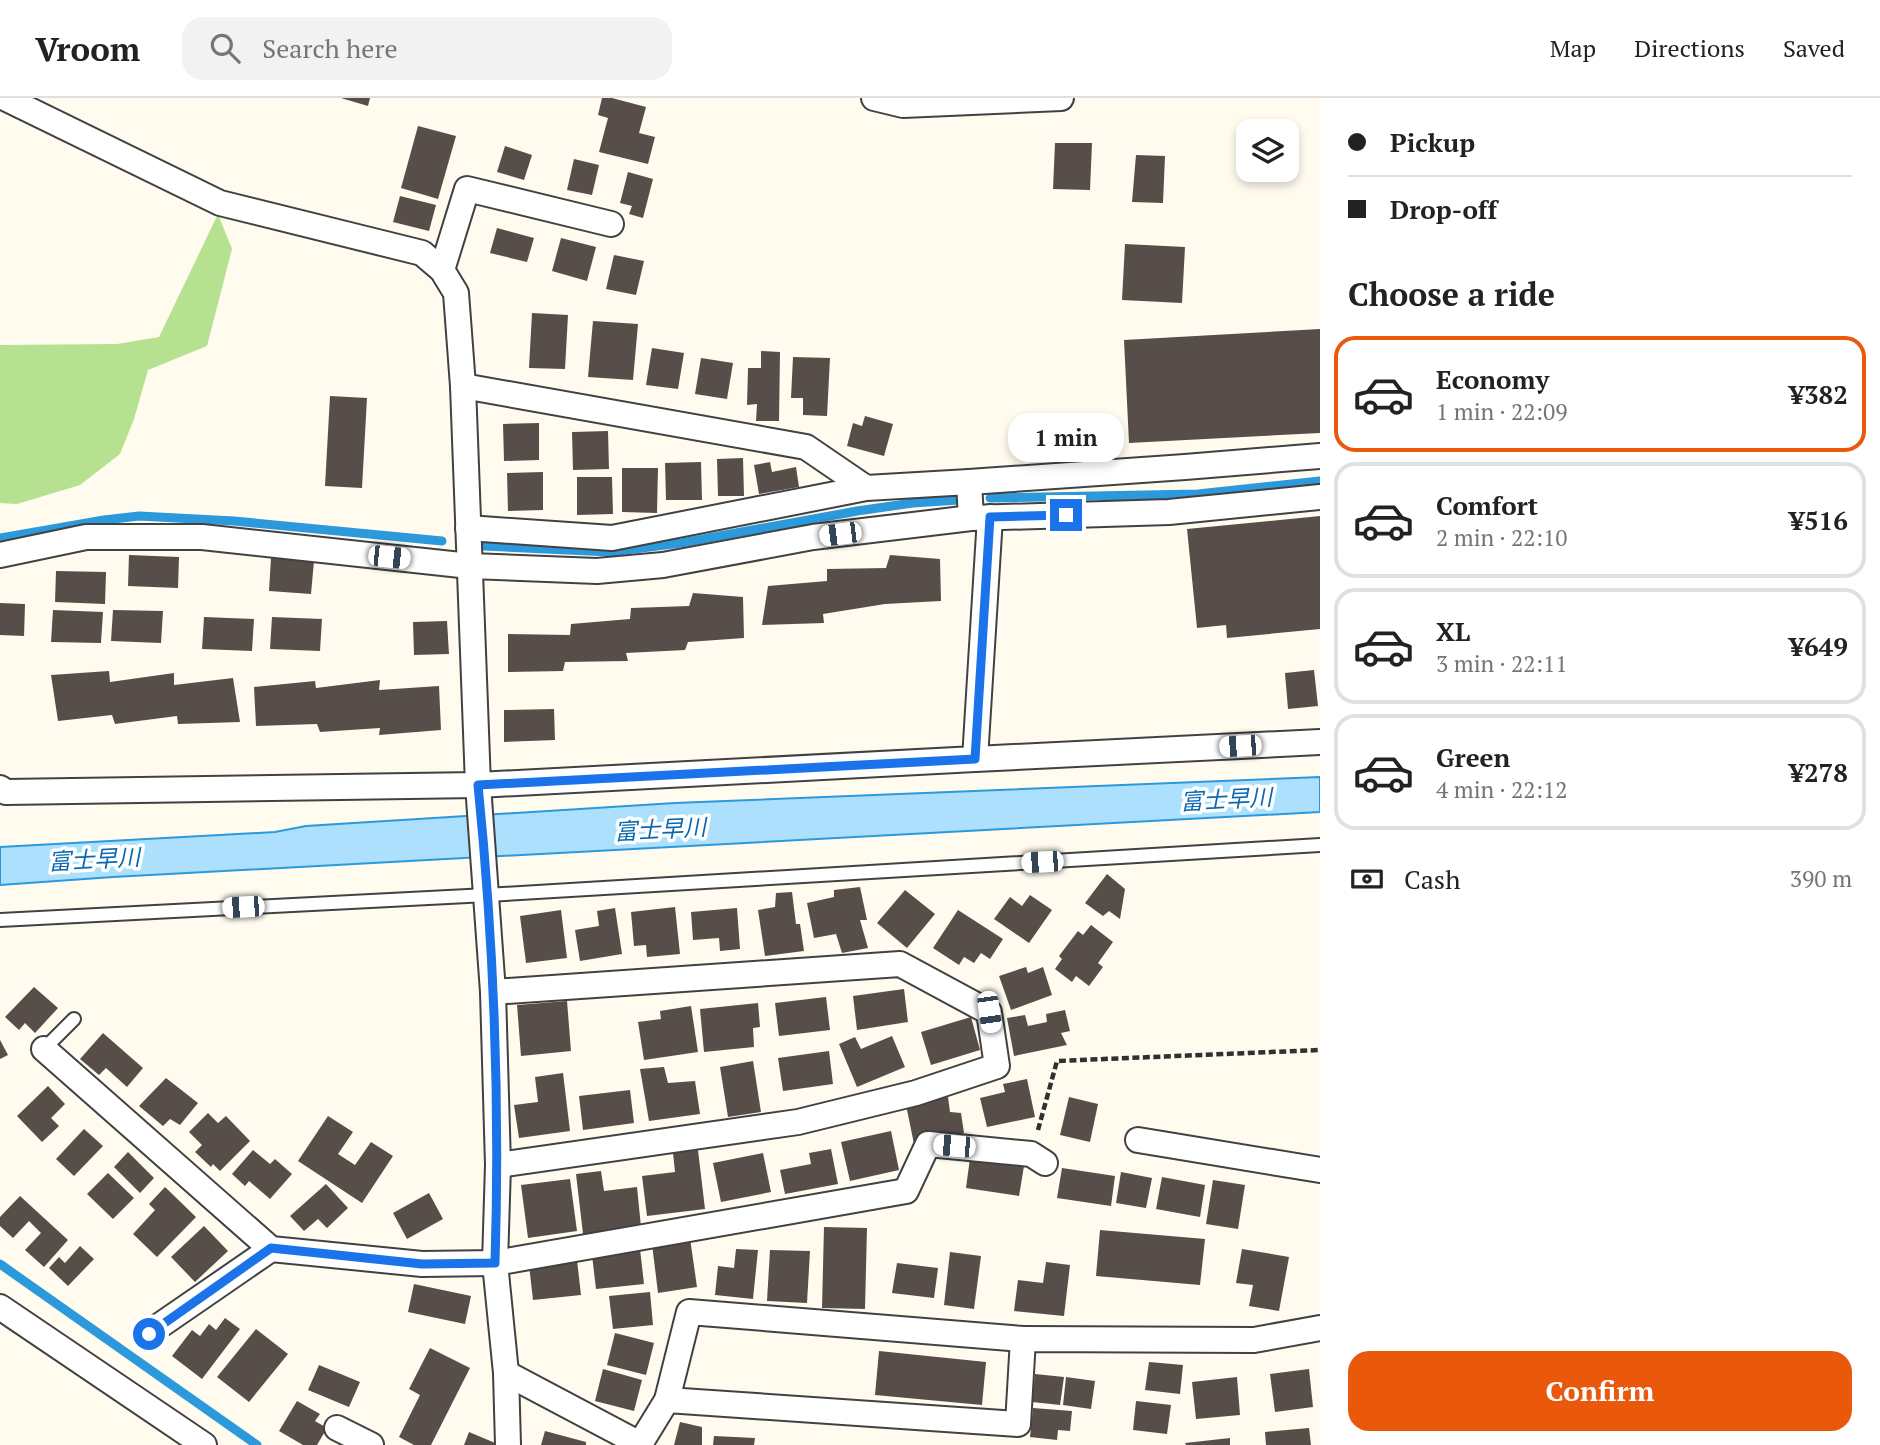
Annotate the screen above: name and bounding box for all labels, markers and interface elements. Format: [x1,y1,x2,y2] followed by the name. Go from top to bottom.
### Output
[182,17,672,80] search box
[35,27,140,70] text: Vroom
[206,29,244,67] icon: search
[262,31,397,65] text: Search here
[1550,32,1596,64] text: Map
[1634,32,1745,64] text: Directions
[1783,32,1845,64] text: Saved
[1236,119,1299,182] map controls
[1236,119,1299,182] button: layers
[1390,125,1475,159] text: Pickup
[1390,192,1497,226] text: Drop-off
[1348,273,1555,315] text: Choose a ride
[1436,362,1549,396] text: Economy
[1352,363,1415,426] icon: car
[1789,377,1848,411] text: ¥382
[1436,396,1568,427] text: 1 min · 22:09
[1008,414,1124,462] callout: 1 min
[1035,422,1097,453] text: 1 min
[1436,488,1538,522] text: Comfort
[1352,489,1415,552] icon: car
[1050,499,1082,531] route end
[1789,503,1848,537] text: ¥516
[818,521,863,547] car
[1436,522,1568,553] text: 2 min · 22:10
[368,544,411,570] car
[1436,614,1470,648] text: XL
[1352,615,1415,678] icon: car
[1789,629,1848,663] text: ¥649
[1436,648,1568,679] text: 3 min · 22:11
[1219,734,1262,758] car
[1436,740,1510,774] text: Green
[1352,741,1415,804] icon: car
[1789,755,1848,789] text: ¥278
[1436,774,1568,805] text: 4 min · 22:12
[1179,781,1276,817] water label: 富士早川
[613,811,710,847] water label: 富士早川
[47,841,144,877] water label: 富士早川
[1021,850,1064,874] car
[1348,860,1386,898] icon: cash
[1404,862,1460,896] text: Cash
[1790,863,1852,894] text: 390 m
[222,895,265,919] car
[976,990,1003,1034] car
[933,1134,976,1158] car
[133,1318,165,1350] route start
[1348,1351,1852,1431] button: Confirm

